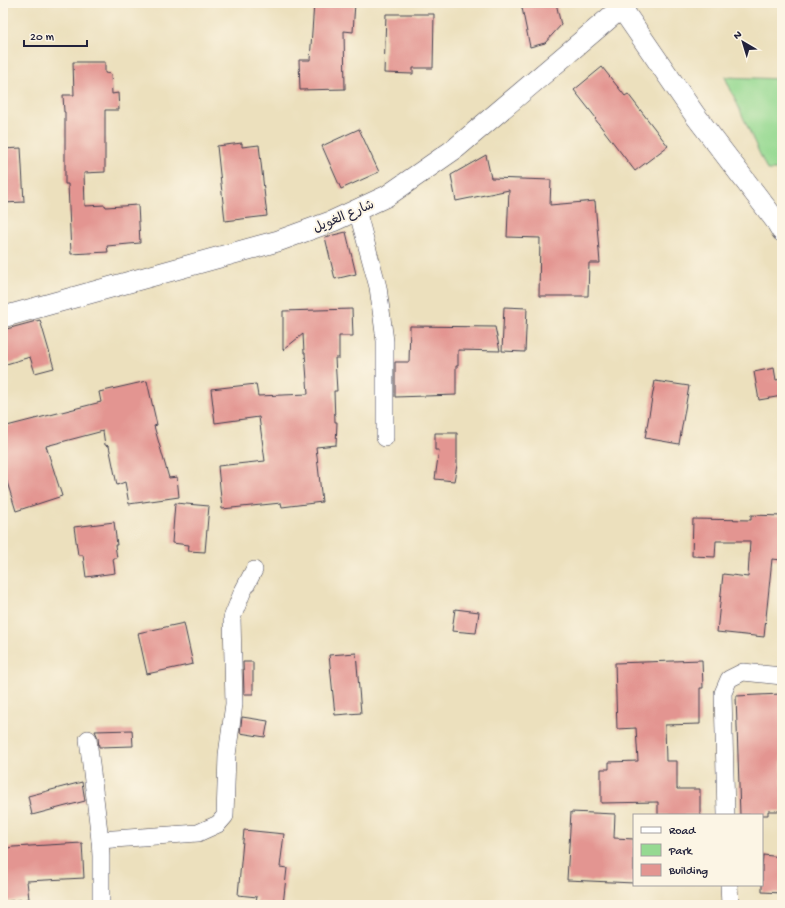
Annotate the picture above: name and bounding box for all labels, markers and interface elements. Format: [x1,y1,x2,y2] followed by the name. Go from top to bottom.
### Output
[24,22,87,48] scale bar
[723,22,763,62] north arrow
[732,29,745,43] text: N
[30,31,55,45] text: 20 m
[311,198,377,237] street label: شارع الغويل
[633,814,763,886] legend
[669,825,696,839] text: Road
[668,845,694,859] text: Park
[668,865,708,879] text: Building

